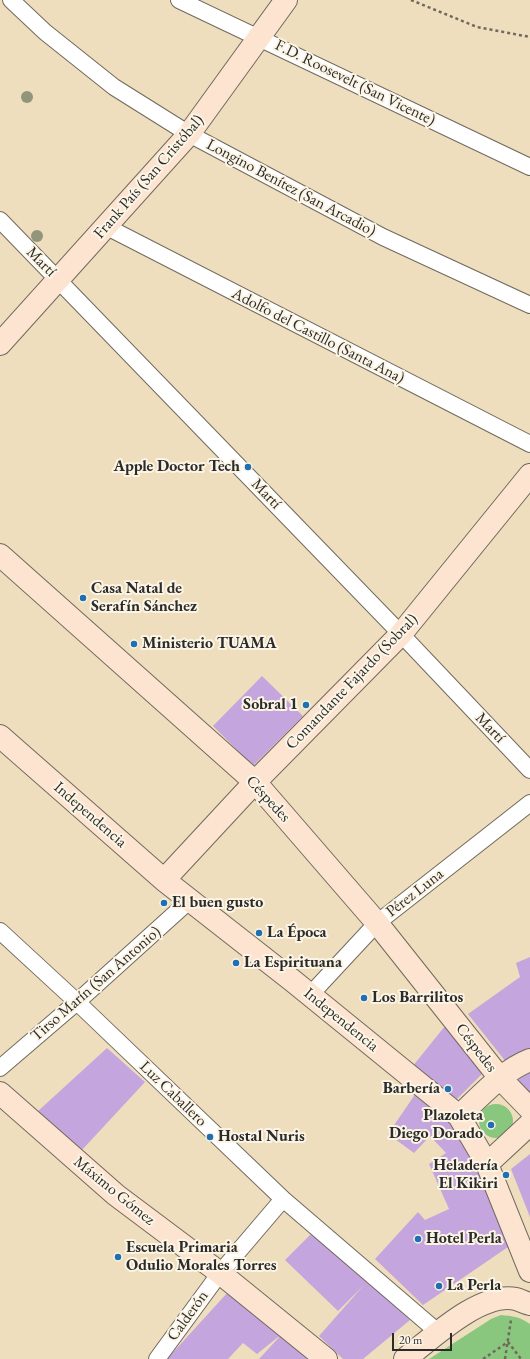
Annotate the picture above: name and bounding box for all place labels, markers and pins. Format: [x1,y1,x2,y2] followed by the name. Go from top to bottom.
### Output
[113,457,240,477] place label: Apple Doctor Tech
[243,462,253,472] marker: Apple Doctor Tech
[91,579,197,617] place label: Casa Natal de Serafín Sánchez
[78,593,88,603] marker: Casa Natal de Serafín Sánchez
[142,634,277,654] place label: Ministerio TUAMA
[129,639,139,649] marker: Ministerio TUAMA
[243,695,298,715] place label: Sobral 1
[301,700,311,710] marker: Sobral 1
[172,893,263,913] place label: El buen gusto
[159,898,169,908] marker: El buen gusto
[267,923,327,943] place label: La Época
[254,928,264,938] marker: La Época
[244,953,342,973] place label: La Espirituana
[231,958,241,968] marker: La Espirituana
[372,988,463,1008] place label: Los Barrilitos
[359,993,369,1003] marker: Los Barrilitos
[383,1079,440,1099] place label: Barbería
[443,1084,453,1094] marker: Barbería
[389,1106,483,1144] place label: Plazoleta Diego Dorado
[486,1120,496,1130] marker: Plazoleta Diego Dorado
[218,1127,305,1147] place label: Hostal Nuris
[205,1132,215,1142] marker: Hostal Nuris
[433,1156,498,1194] place label: Heladería El Kikiri
[501,1170,511,1180] marker: Heladería El Kikiri
[426,1229,502,1249] place label: Hotel Perla
[413,1234,423,1244] marker: Hotel Perla
[126,1238,276,1276] place label: Escuela Primaria Odulio Morales Torres
[113,1252,123,1262] marker: Escuela Primaria Odulio Morales Torres
[447,1276,501,1296] place label: La Perla
[434,1281,444,1291] marker: La Perla

